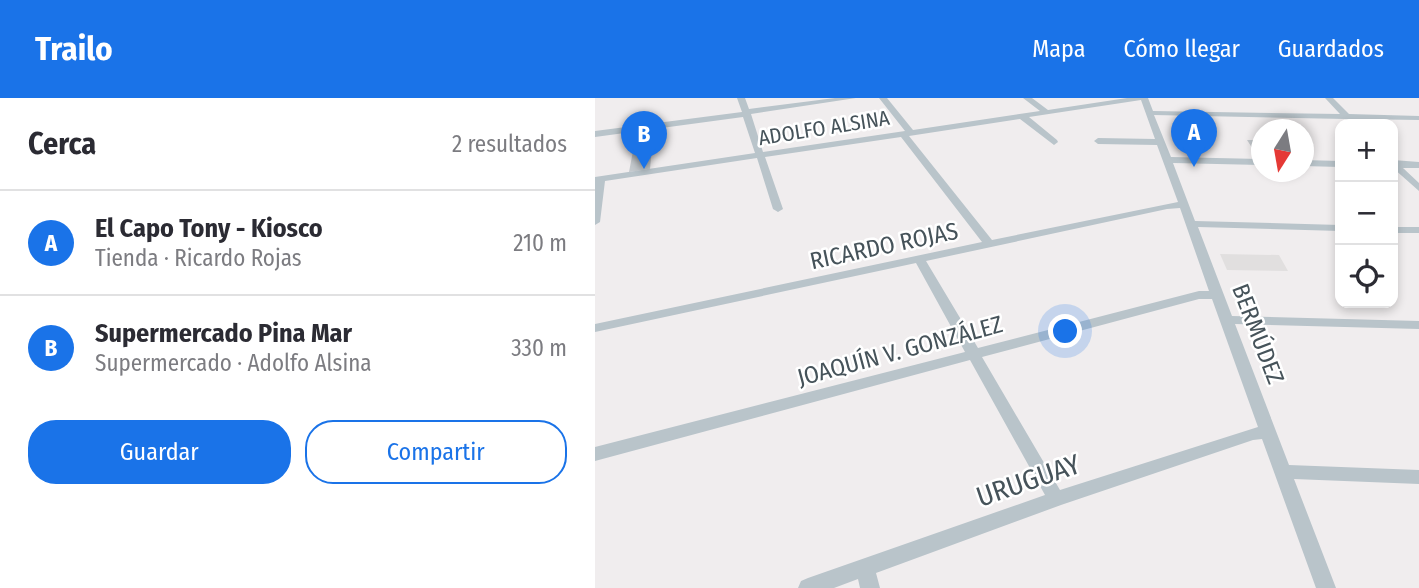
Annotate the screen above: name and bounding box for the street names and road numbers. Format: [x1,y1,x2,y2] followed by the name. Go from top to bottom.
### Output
[757,105,891,151] street label: ADOLFO ALSINA
[807,217,961,275] street label: RICARDO ROJAS
[1226,280,1291,388] street label: BERMÚDEZ
[794,309,1006,392] street label: JOAQUÍN V. GONZÁLEZ
[972,447,1084,514] street label: URUGUAY

